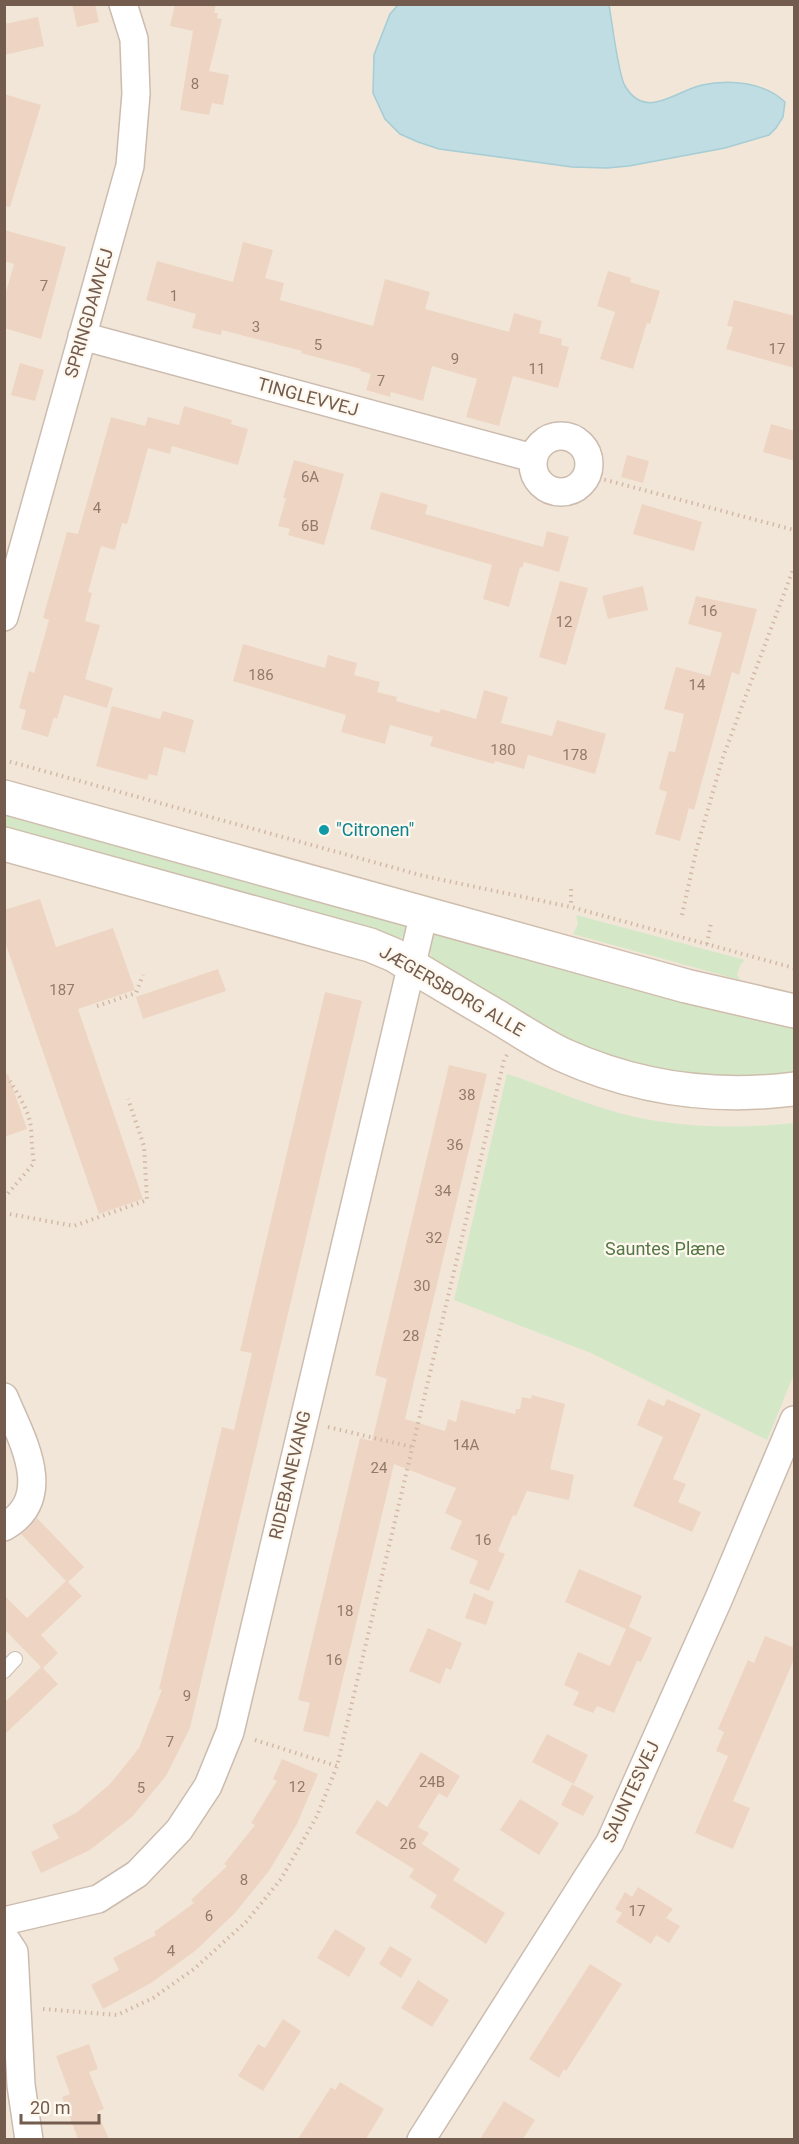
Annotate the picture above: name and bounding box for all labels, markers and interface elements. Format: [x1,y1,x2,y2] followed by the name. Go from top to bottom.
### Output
[191,75,199,93] house number: 8
[60,246,117,380] street label: SPRINGDAMVEJ
[40,277,48,295] house number: 7
[170,287,178,305] house number: 1
[252,318,260,336] house number: 3
[314,336,322,354] house number: 5
[769,340,785,358] house number: 17
[451,350,459,368] house number: 9
[529,360,545,378] house number: 11
[377,372,385,390] house number: 7
[255,373,361,420] street label: TINGLEVVEJ
[301,468,319,486] house number: 6A
[93,499,102,517] house number: 4
[301,517,319,535] house number: 6B
[701,602,717,620] house number: 16
[556,613,572,631] house number: 12
[248,666,274,684] house number: 186
[689,676,706,694] house number: 14
[490,741,516,759] house number: 180
[562,746,588,764] house number: 178
[336,819,414,840] place label: "Citronen"
[317,823,331,837] marker: "Citronen"
[376,941,528,1041] street label: JÆGERSBORG ALLE
[49,981,75,999] house number: 187
[459,1086,475,1104] house number: 38
[447,1136,463,1154] house number: 36
[435,1182,452,1200] house number: 34
[426,1229,442,1247] house number: 32
[605,1238,725,1259] park label: Sauntes Plæne
[414,1277,430,1295] house number: 30
[403,1327,419,1345] house number: 28
[264,1408,315,1541] street label: RIDEBANEVANG
[453,1436,480,1454] house number: 14A
[371,1459,388,1477] house number: 24
[475,1531,491,1549] house number: 16
[337,1602,353,1620] house number: 18
[326,1651,342,1669] house number: 16
[183,1687,191,1705] house number: 9
[166,1733,174,1751] house number: 7
[598,1738,663,1846] street label: SAUNTESVEJ
[419,1773,445,1791] house number: 24B
[289,1778,305,1796] house number: 12
[137,1779,145,1797] house number: 5
[400,1835,416,1853] house number: 26
[240,1871,248,1889] house number: 8
[629,1902,645,1920] house number: 17
[205,1907,213,1925] house number: 6
[167,1942,176,1960] house number: 4
[21,2087,99,2125] scale bar
[30,2097,70,2118] text: 20 m

